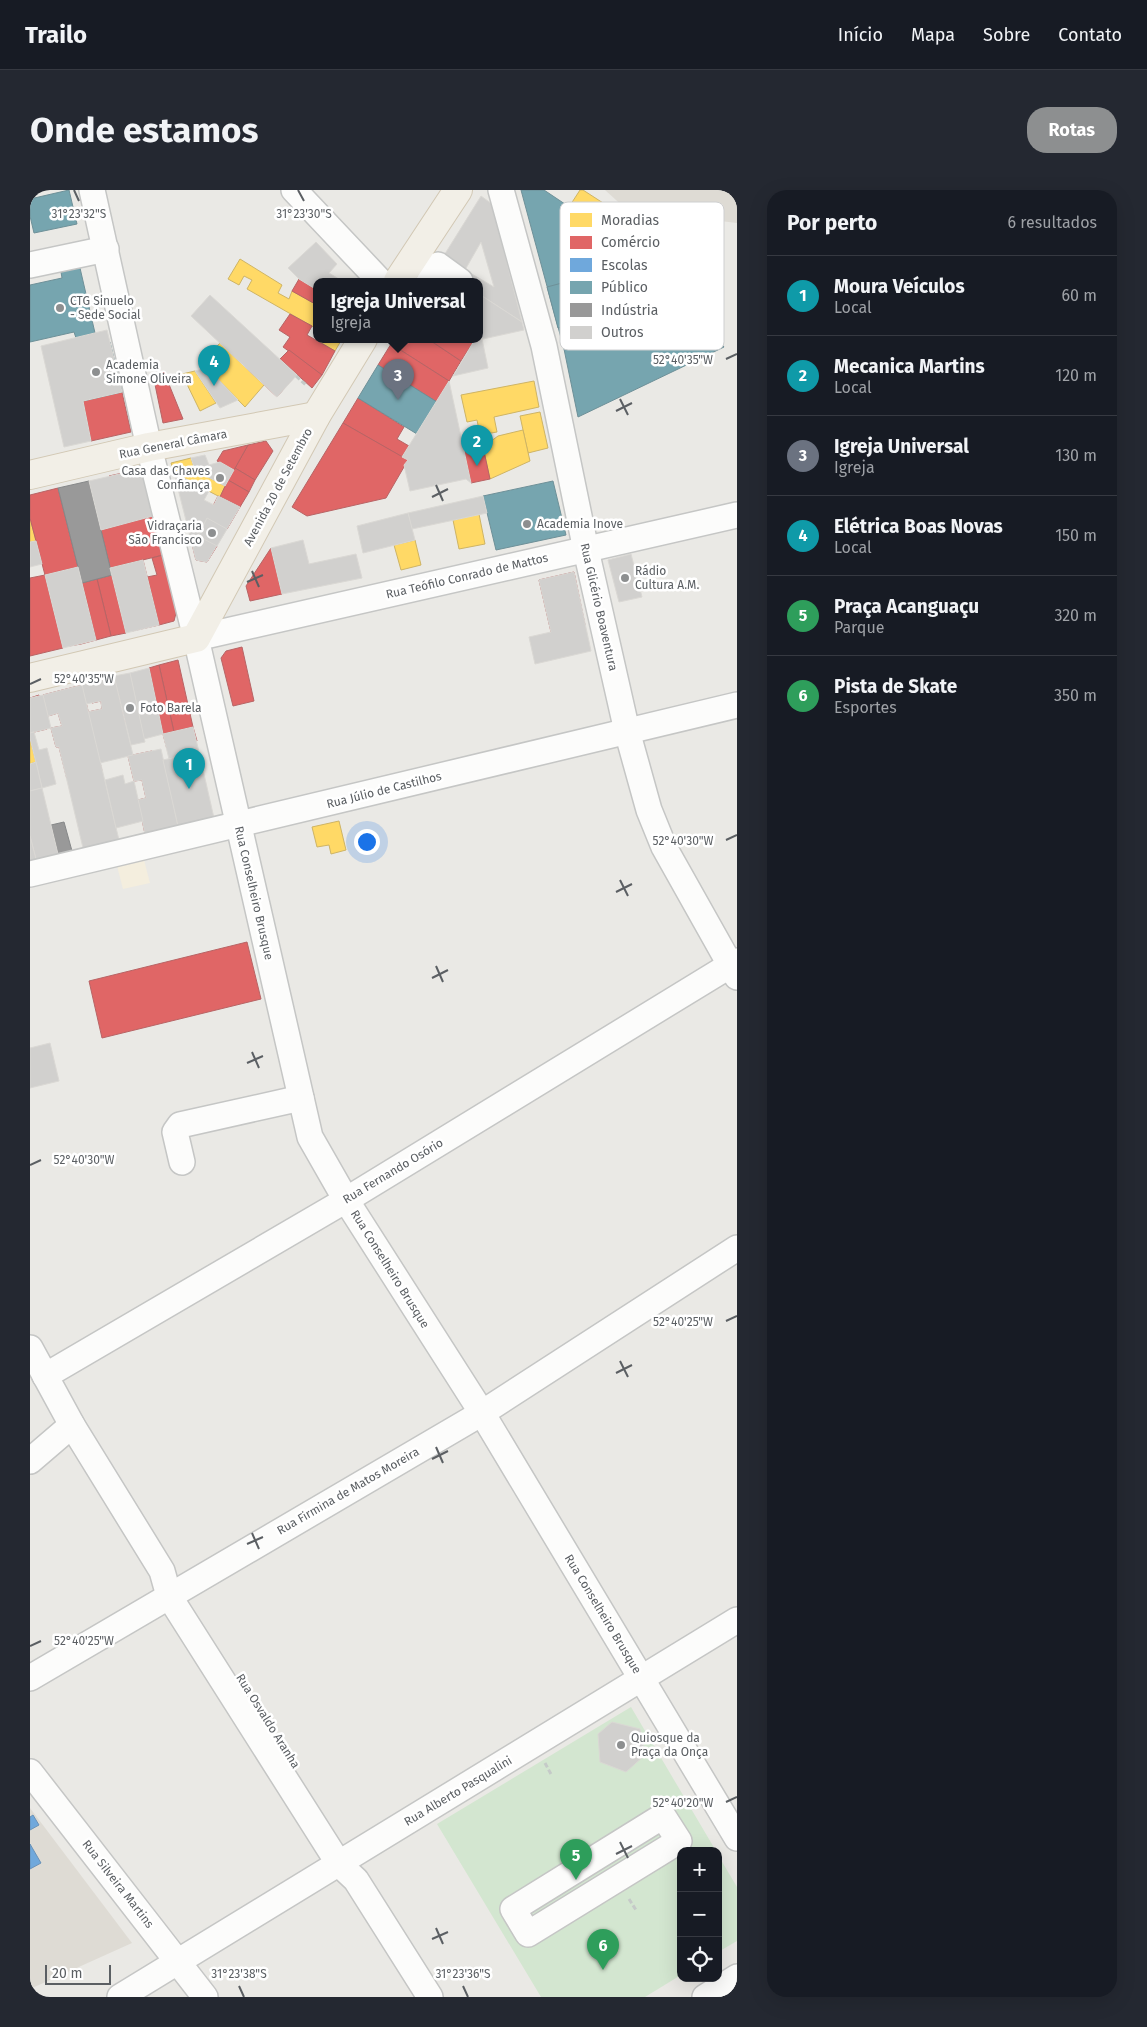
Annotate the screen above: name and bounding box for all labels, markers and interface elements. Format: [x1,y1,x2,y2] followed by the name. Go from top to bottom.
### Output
[25,21,87,49] text: Trailo
[838,24,883,46] text: Início
[911,24,955,46] text: Mapa
[983,24,1030,46] text: Sobre
[1058,24,1122,46] text: Contato
[1027,107,1117,153] button: Rotas
[30,109,258,151] text: Onde estamos
[560,202,724,350] legend
[52,207,107,221] text: 31°23'32"S
[276,207,332,221] text: 31°23'30"S
[787,210,877,236] text: Por perto
[601,212,659,229] text: Moradias
[1008,213,1097,232] text: 6 resultados
[601,234,660,251] text: Comércio
[601,257,648,274] text: Escolas
[834,275,965,298] text: Moura Veículos
[313,278,483,343] popup
[601,279,648,296] text: Público
[799,286,807,305] text: 1
[1062,286,1097,305] text: 60 m
[331,290,465,313] text: Igreja Universal
[70,294,141,322] place label: CTG Sinuelo - Sede Social
[834,298,872,317] text: Local
[54,302,66,314] marker: CTG Sinuelo - Sede Social
[601,302,658,319] text: Indústria
[331,313,371,332] text: Igreja
[601,324,644,341] text: Outros
[198,345,230,386] pin: 4
[653,353,713,367] text: 52°40'35"W
[834,355,985,378] text: Mecanica Martins
[106,358,192,386] place label: Academia Simone Oliveira
[382,359,414,400] pin: 3
[90,366,102,378] marker: Academia Simone Oliveira
[799,366,807,385] text: 2
[1055,366,1097,385] text: 120 m
[834,378,872,397] text: Local
[461,425,493,466] pin: 2
[241,426,315,548] street label: Avenida 20 de Setembro
[118,427,228,461] street label: Rua General Câmara
[834,435,969,458] text: Igreja Universal
[799,446,807,465] text: 3
[1055,446,1097,465] text: 130 m
[834,458,875,477] text: Igreja
[121,464,210,492] place label: Casa das Chaves Confiança
[214,472,226,484] marker: Casa das Chaves Confiança
[834,515,1003,538] text: Elétrica Boas Novas
[537,517,623,531] place label: Academia Inove
[521,518,533,530] marker: Academia Inove
[128,519,202,547] place label: Vidraçaria São Francisco
[798,526,808,545] text: 4
[1055,526,1097,545] text: 150 m
[206,527,218,539] marker: Vidraçaria São Francisco
[834,538,872,557] text: Local
[577,542,621,672] street label: Rua Glicério Boaventura
[385,550,550,602] street label: Rua Teófilo Conrado de Mattos
[635,564,699,592] place label: Rádio Cultura A.M.
[619,572,631,584] marker: Rádio Cultura A.M.
[834,595,979,618] text: Praça Acanguaçu
[799,606,807,625] text: 5
[1054,606,1097,625] text: 320 m
[834,618,884,637] text: Parque
[54,672,114,686] text: 52°40'35"W
[834,675,957,698] text: Pista de Skate
[798,686,808,705] text: 6
[1054,686,1097,705] text: 350 m
[834,698,897,717] text: Esportes
[140,701,201,715] place label: Foto Barela
[124,702,136,714] marker: Foto Barela
[173,748,205,789] pin: 1
[325,769,443,811] street label: Rua Júlio de Castilhos
[232,825,276,961] street label: Rua Conselheiro Brusque
[354,829,380,855] your location
[653,834,714,848] text: 52°40'30"W
[340,1136,446,1206] street label: Rua Fernando Osório
[54,1153,115,1167] text: 52°40'30"W
[348,1207,432,1331] street label: Rua Conselheiro Brusque
[653,1315,713,1329] text: 52°40'25"W
[274,1444,422,1538] street label: Rua Firmina de Matos Moreira
[562,1552,644,1676] street label: Rua Conselheiro Brusque
[54,1634,114,1648] text: 52°40'25"W
[233,1671,303,1771] street label: Rua Osvaldo Aranha
[631,1731,708,1759] place label: Quiosque da Praça da Onça
[615,1739,627,1751] marker: Quiosque da Praça da Onça
[402,1753,514,1829] street label: Rua Alberto Pasqualini
[653,1796,714,1810] text: 52°40'20"W
[79,1837,157,1931] street label: Rua Silveira Martins
[560,1839,592,1880] pin: 5
[677,1847,722,1982] map controls
[677,1847,722,1892] button: +
[677,1892,722,1937] button: −
[587,1929,619,1970] pin: 6
[677,1937,722,1982] button: locate
[45,1962,111,1985] scale bar
[52,1965,82,1982] text: 20 m
[211,1967,267,1981] text: 31°23'38"S
[435,1967,491,1981] text: 31°23'36"S

